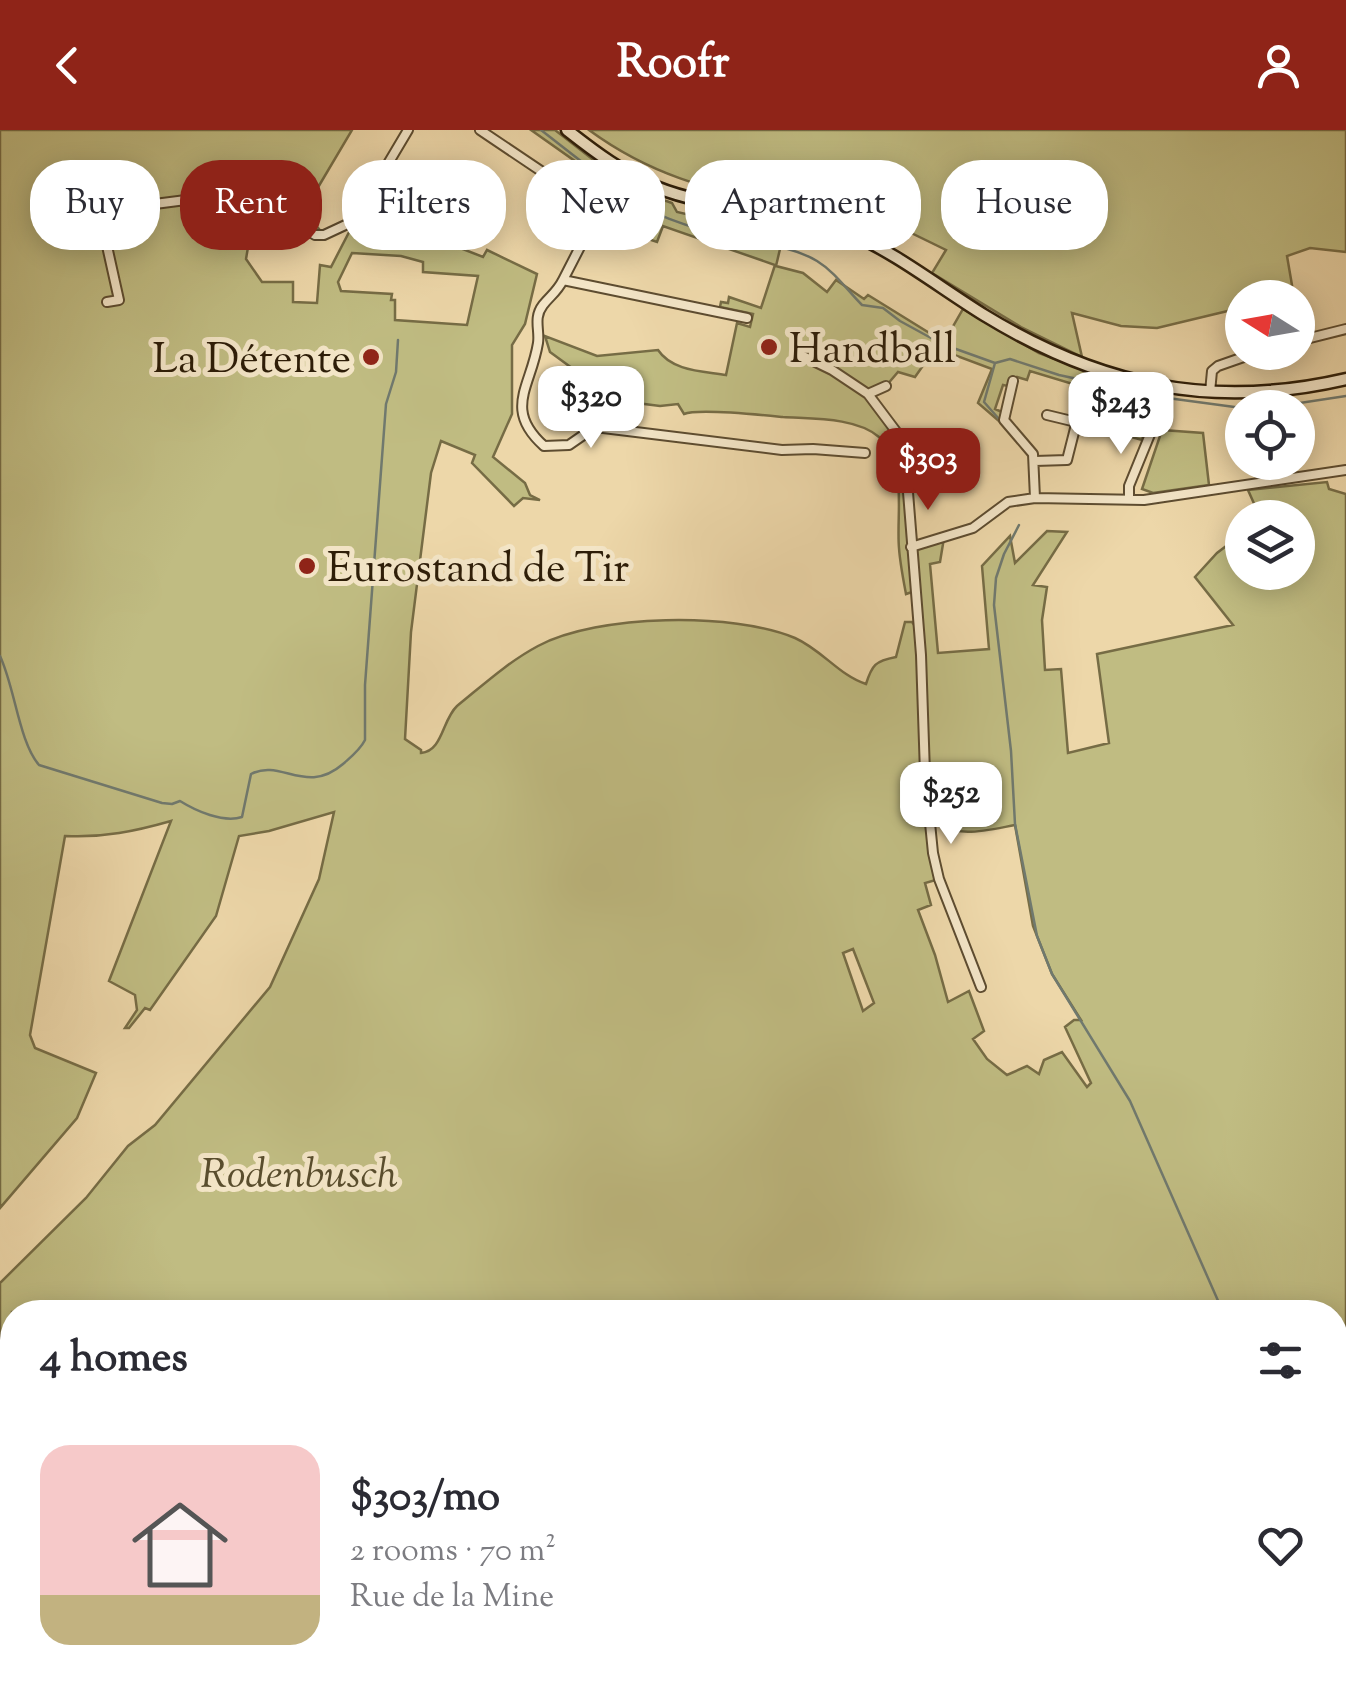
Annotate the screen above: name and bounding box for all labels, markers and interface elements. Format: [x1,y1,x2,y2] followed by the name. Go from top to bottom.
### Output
[617,33,729,98] text: Roofr
[40,38,95,93] icon: back
[1251,38,1306,93] icon: person
[30,160,160,250] chip: Buy
[180,160,322,250] chip: Rent
[342,160,506,250] chip: Filters
[526,160,665,250] chip: New
[685,160,921,250] chip: Apartment
[941,160,1108,250] chip: House
[1225,280,1315,370] north arrow
[1225,280,1315,590] map controls
[789,322,956,382] place label: Handball
[152,332,351,392] place label: La Détente
[758,336,780,358] marker: Handball
[360,346,382,368] marker: La Détente
[532,366,650,451] pin: $320
[1062,372,1180,457] pin: $243
[560,375,622,421] text: $320
[1090,381,1152,427] text: $243
[1225,390,1315,480] button: locate
[869,428,987,513] pin: $303
[898,437,958,483] text: $303
[1225,500,1315,590] button: layers
[327,541,630,601] place label: Eurostand de Tir
[296,555,318,577] marker: Eurostand de Tir
[892,762,1010,847] pin: $252
[922,771,980,817] text: $252
[200,1147,398,1207] park label: Rodenbusch
[40,1330,188,1390] text: 4 homes
[1253,1333,1308,1388] icon: filters
[350,1469,500,1529] text: $303/mo
[120,1485,240,1605] icon: home
[1253,1518,1308,1573] icon: heart
[350,1529,556,1575] text: 2 rooms · 70 m²
[350,1575,554,1621] text: Rue de la Mine

